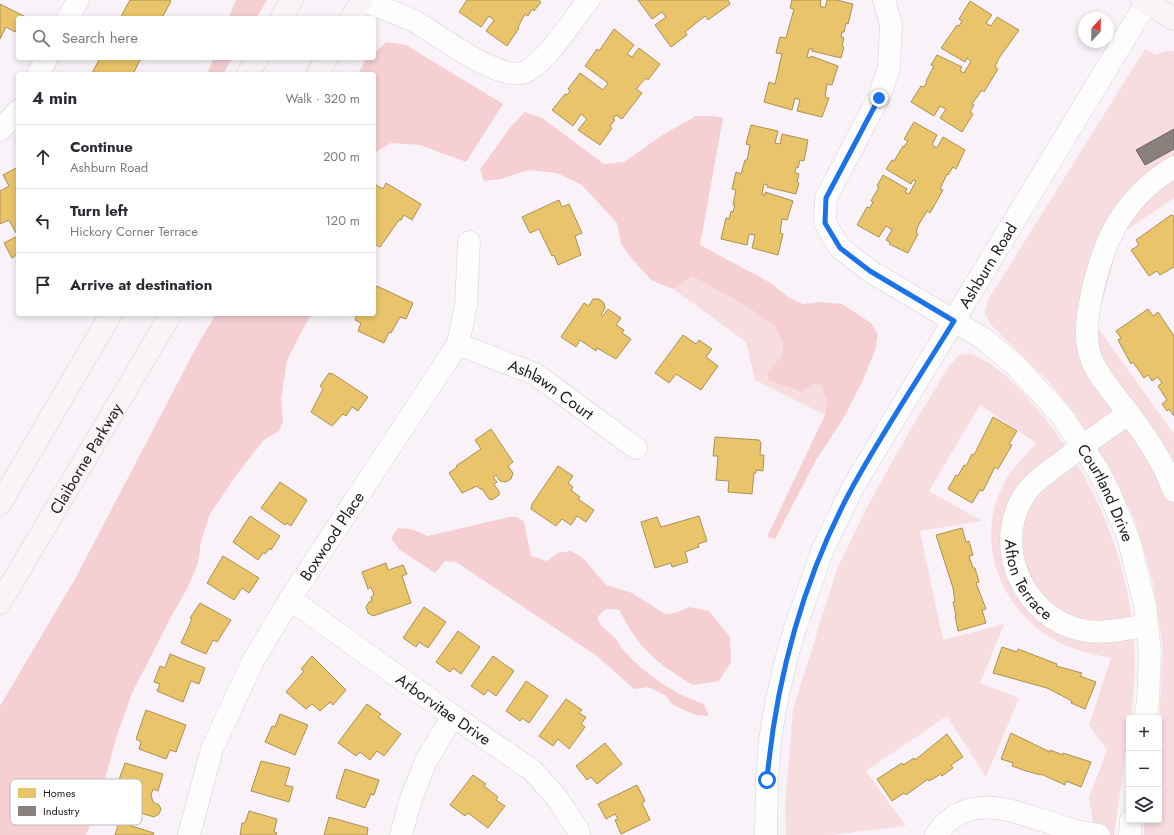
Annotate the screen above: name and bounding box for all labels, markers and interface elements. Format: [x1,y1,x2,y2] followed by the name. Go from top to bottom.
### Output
[1078,12,1114,48] north arrow
[16,16,376,60] search box
[30,27,52,49] icon: search
[62,27,138,49] text: Search here
[32,86,77,110] text: 4 min
[285,89,360,108] text: Walk · 320 m
[870,89,888,107] route end
[70,136,133,158] text: Continue
[32,146,54,168] icon: ahead
[323,147,360,166] text: 200 m
[70,158,148,177] text: Ashburn Road
[70,200,128,222] text: Turn left
[32,210,54,232] icon: left
[325,211,360,230] text: 120 m
[953,218,1023,313] street label: Ashburn Road
[70,222,198,241] text: Hickory Corner Terrace
[32,274,54,296] icon: arrive
[70,274,212,296] text: Arrive at destination
[505,354,599,425] street label: Ashlawn Court
[44,398,128,519] street label: Claiborne Parkway
[1072,439,1139,545] street label: Courtland Drive
[294,487,370,585] street label: Boxwood Place
[999,539,1057,626] street label: Afton Terrace
[391,668,496,751] street label: Arborvitae Drive
[1126,715,1162,823] map controls
[1126,715,1162,751] button: +
[1126,751,1162,787] button: −
[758,771,776,789] route start
[10,779,142,825] legend
[43,785,76,801] text: Homes
[1126,787,1162,823] button: layers
[43,803,80,819] text: Industry

